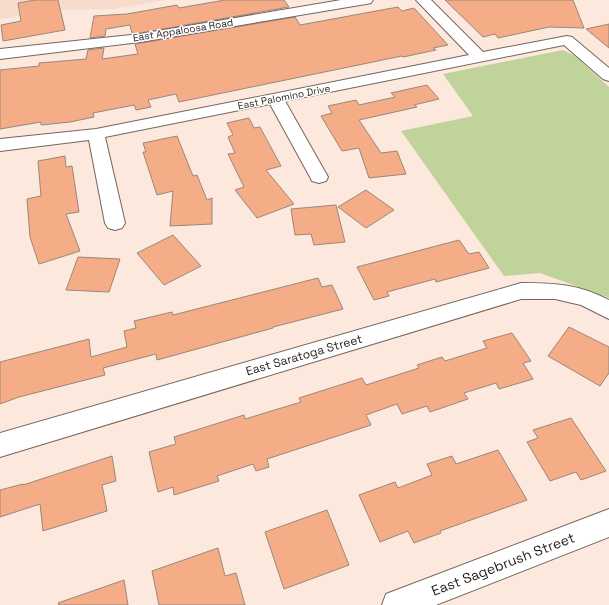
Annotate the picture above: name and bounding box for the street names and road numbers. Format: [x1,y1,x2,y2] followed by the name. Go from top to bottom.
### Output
[132,16,234,44] street label: East Appaloosa Road
[237,82,331,112] street label: East Palomino Drive
[244,331,364,379] street label: East Saratoga Street
[429,528,577,600] street label: East Sagebrush Street

